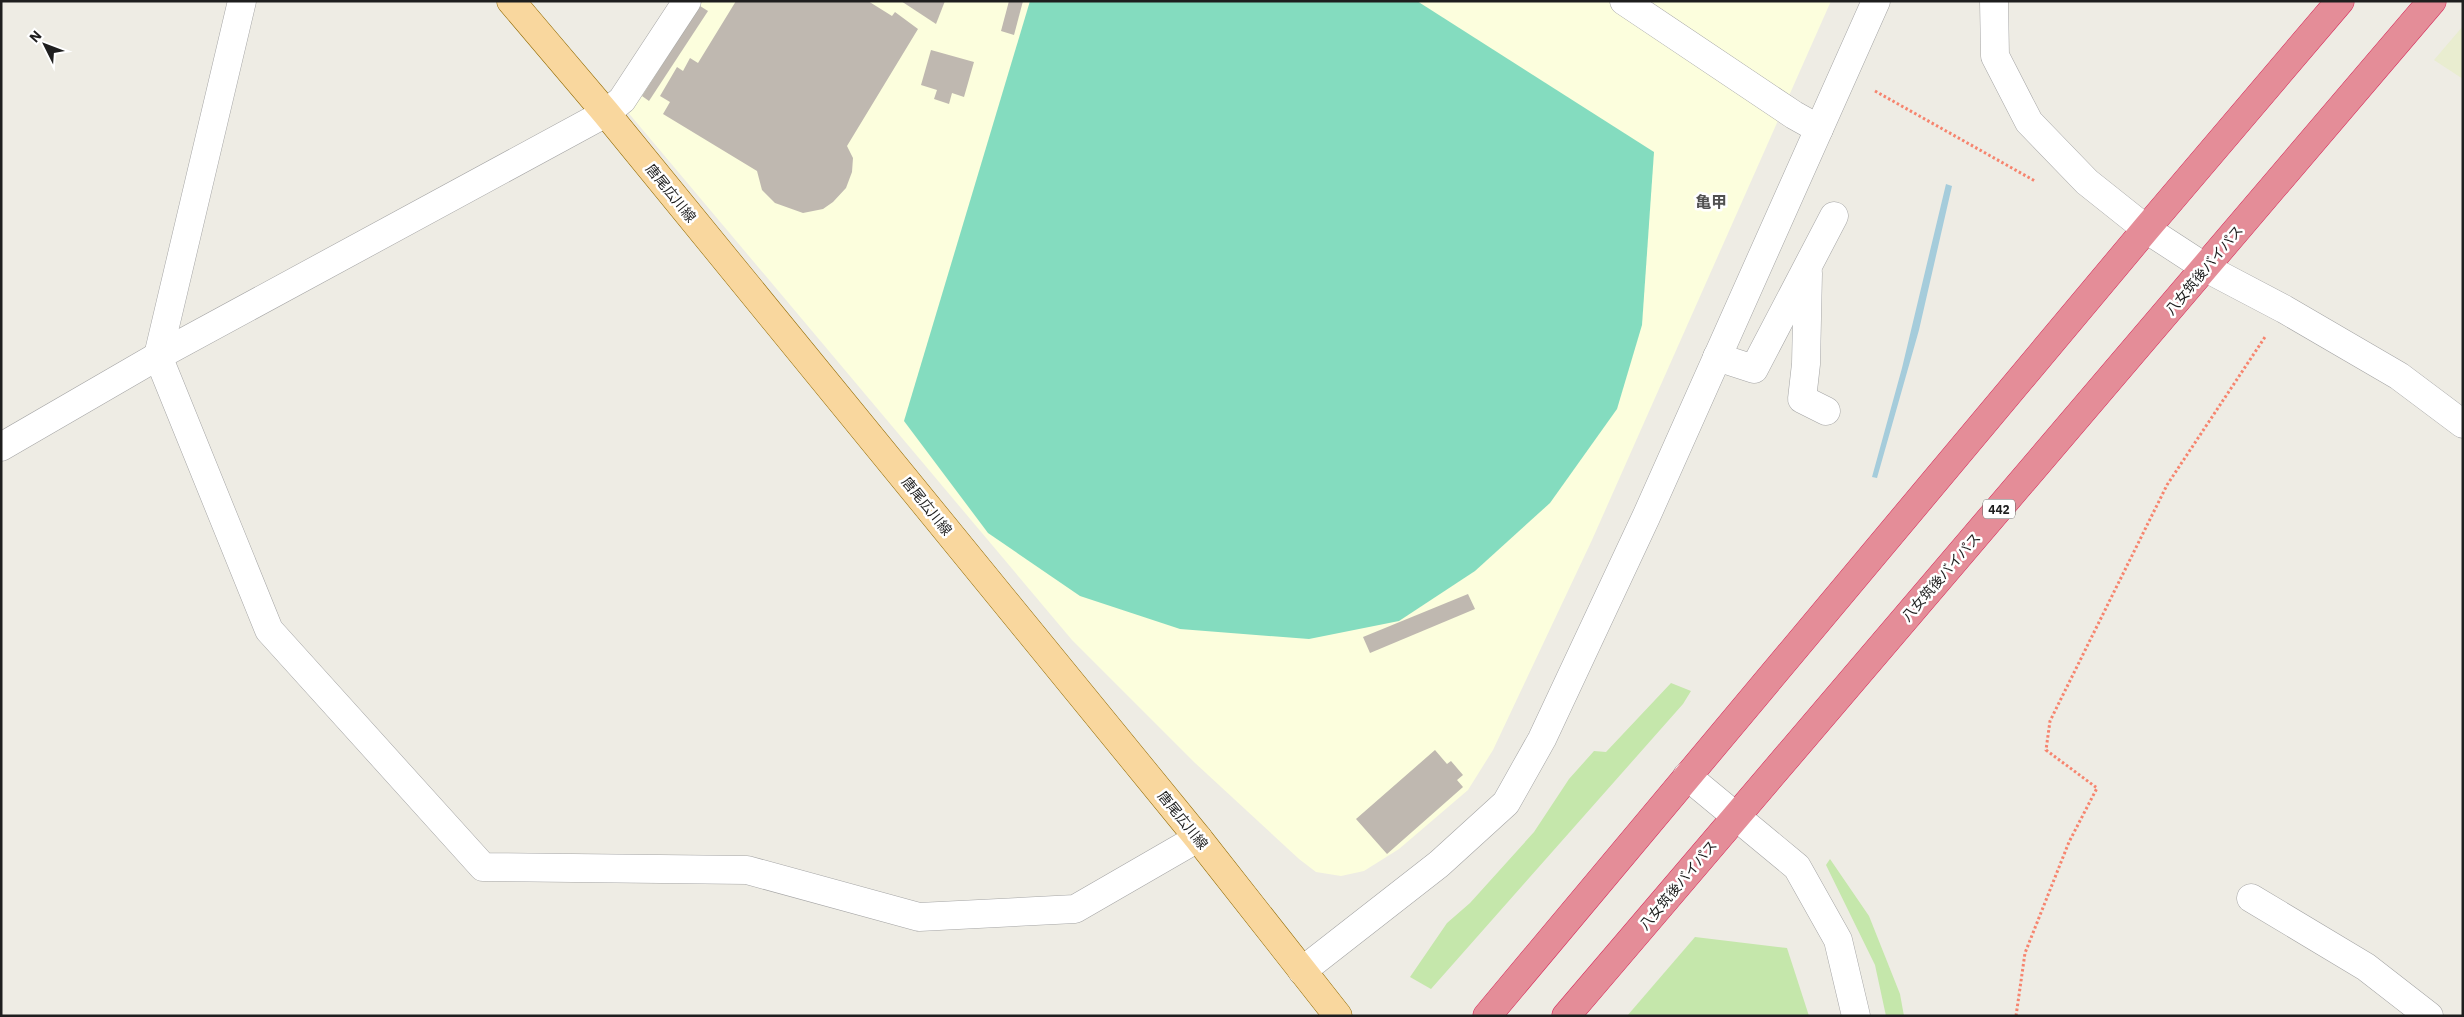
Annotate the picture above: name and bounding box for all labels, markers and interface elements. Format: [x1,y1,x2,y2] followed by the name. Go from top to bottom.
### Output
[20,20,70,70] north arrow
[25,27,45,46] text: N
[642,160,700,226] street label: 唐尾広川線
[1695,192,1727,212] district label: 亀甲
[2161,221,2247,319] street label: 八女筑後バイパス
[898,473,956,539] street label: 唐尾広川線
[1983,499,2015,518] road number: 442
[1898,529,1984,625] street label: 八女筑後バイパス
[1154,787,1212,853] street label: 唐尾広川線
[1635,836,1721,934] street label: 八女筑後バイパス

